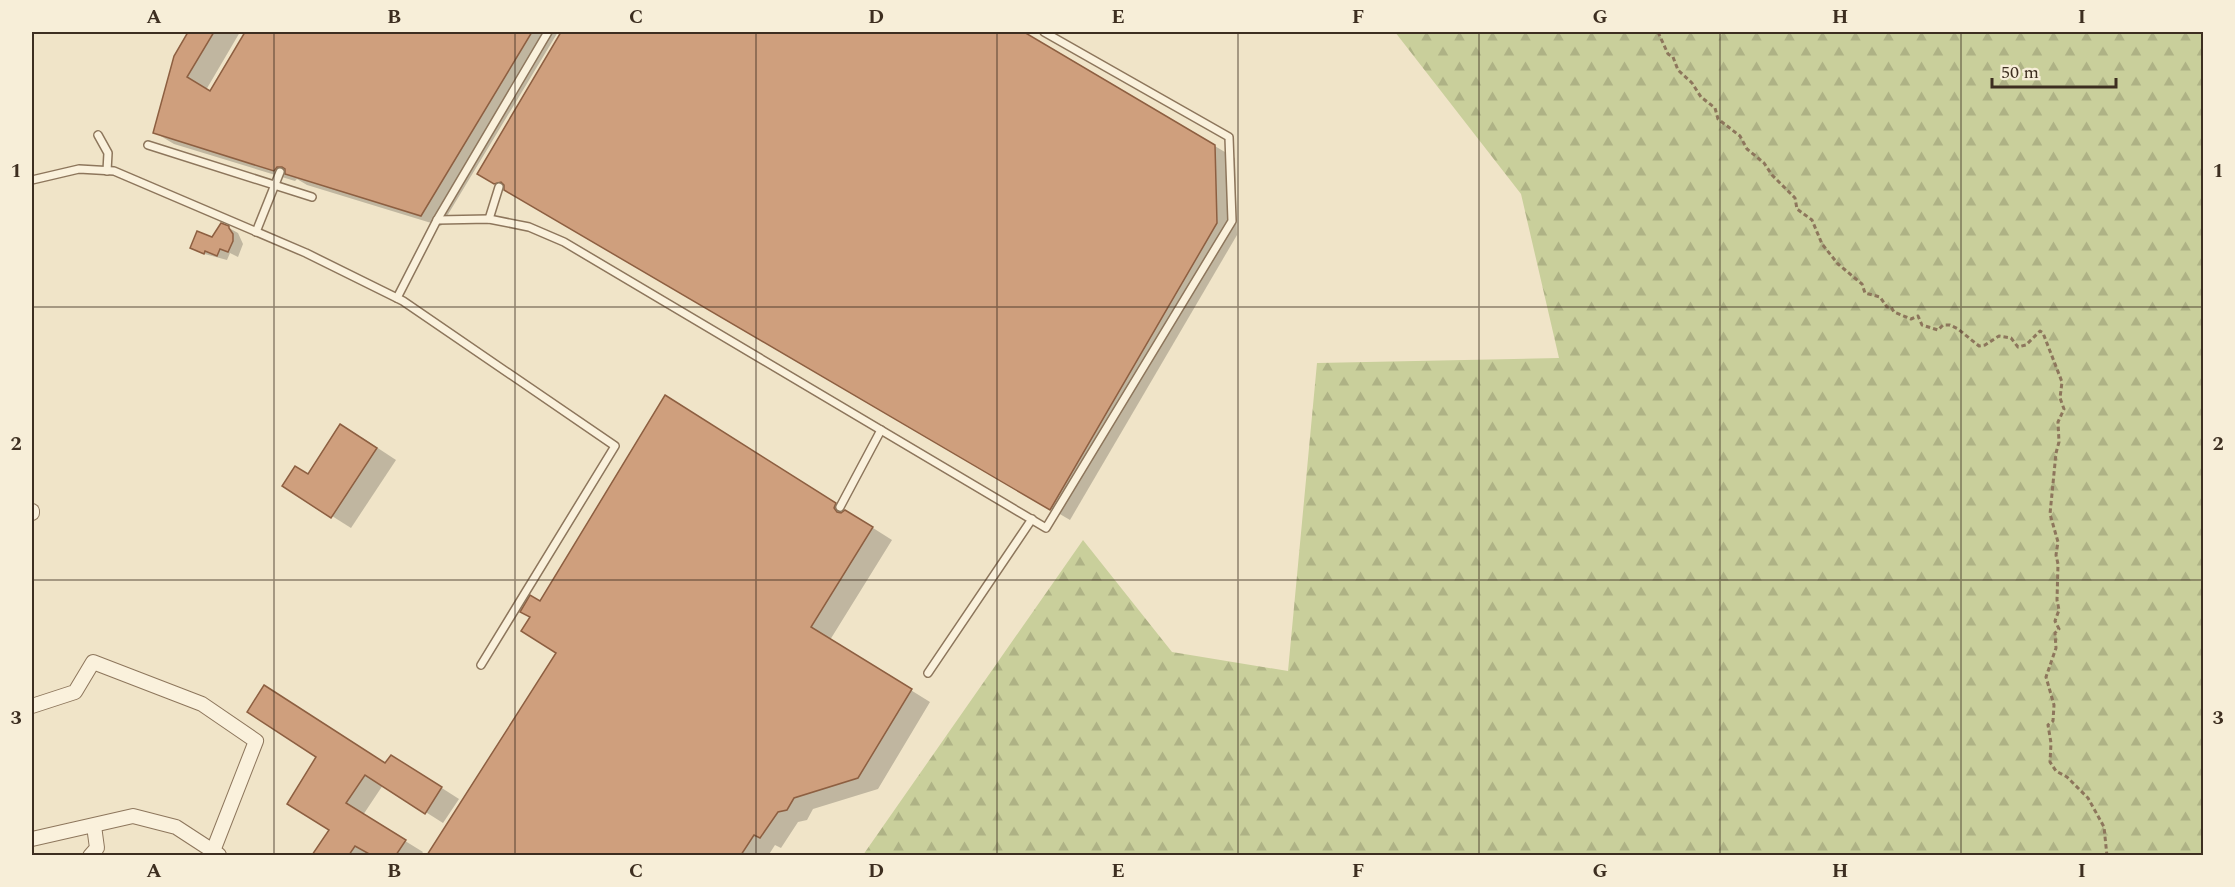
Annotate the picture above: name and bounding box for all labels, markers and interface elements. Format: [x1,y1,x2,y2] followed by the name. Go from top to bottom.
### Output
[146,2,162,32] text: A
[387,2,401,32] text: B
[629,2,643,32] text: C
[868,2,884,32] text: D
[1111,2,1125,32] text: E
[1352,2,1364,32] text: F
[1592,2,1608,32] text: G
[1832,2,1848,32] text: H
[2078,2,2086,32] text: I
[1992,51,2116,89] scale bar
[2001,59,2039,86] text: 50 m
[10,156,22,186] text: 1
[2212,156,2224,186] text: 1
[10,429,22,459] text: 2
[2212,429,2224,459] text: 2
[10,703,22,733] text: 3
[2212,703,2224,733] text: 3
[146,856,162,886] text: A
[387,856,401,886] text: B
[629,856,643,886] text: C
[868,856,884,886] text: D
[1111,856,1125,886] text: E
[1352,856,1364,886] text: F
[1592,856,1608,886] text: G
[1832,856,1848,886] text: H
[2078,856,2086,886] text: I

